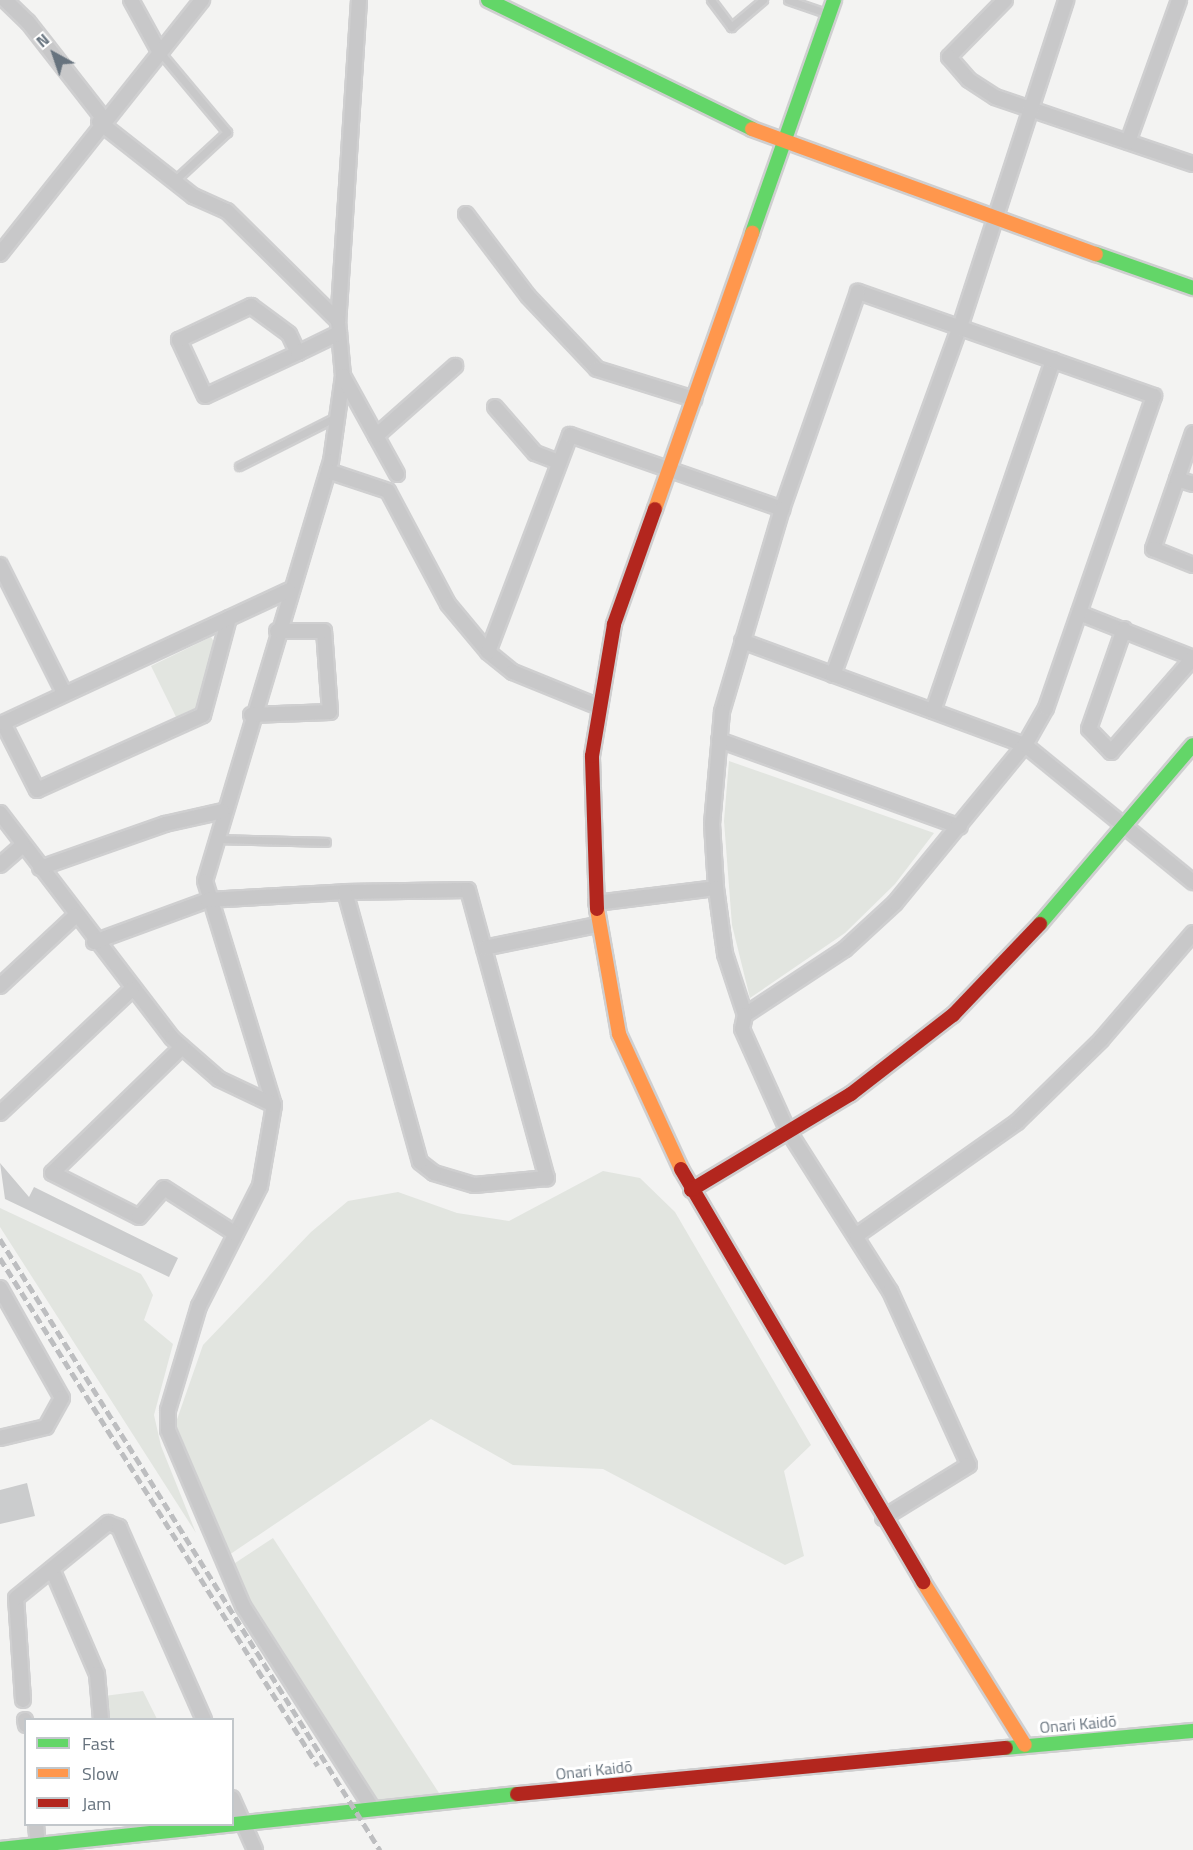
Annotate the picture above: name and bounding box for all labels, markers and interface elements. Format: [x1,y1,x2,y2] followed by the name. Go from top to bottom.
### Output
[24,24,84,84] north arrow
[30,27,54,53] text: N
[1039,1711,1117,1737] street label: Onari Kaidō
[24,1718,234,1826] legend
[82,1730,115,1757] text: Fast
[555,1756,633,1784] street label: Onari Kaidō
[82,1760,119,1787] text: Slow
[82,1790,111,1817] text: Jam

